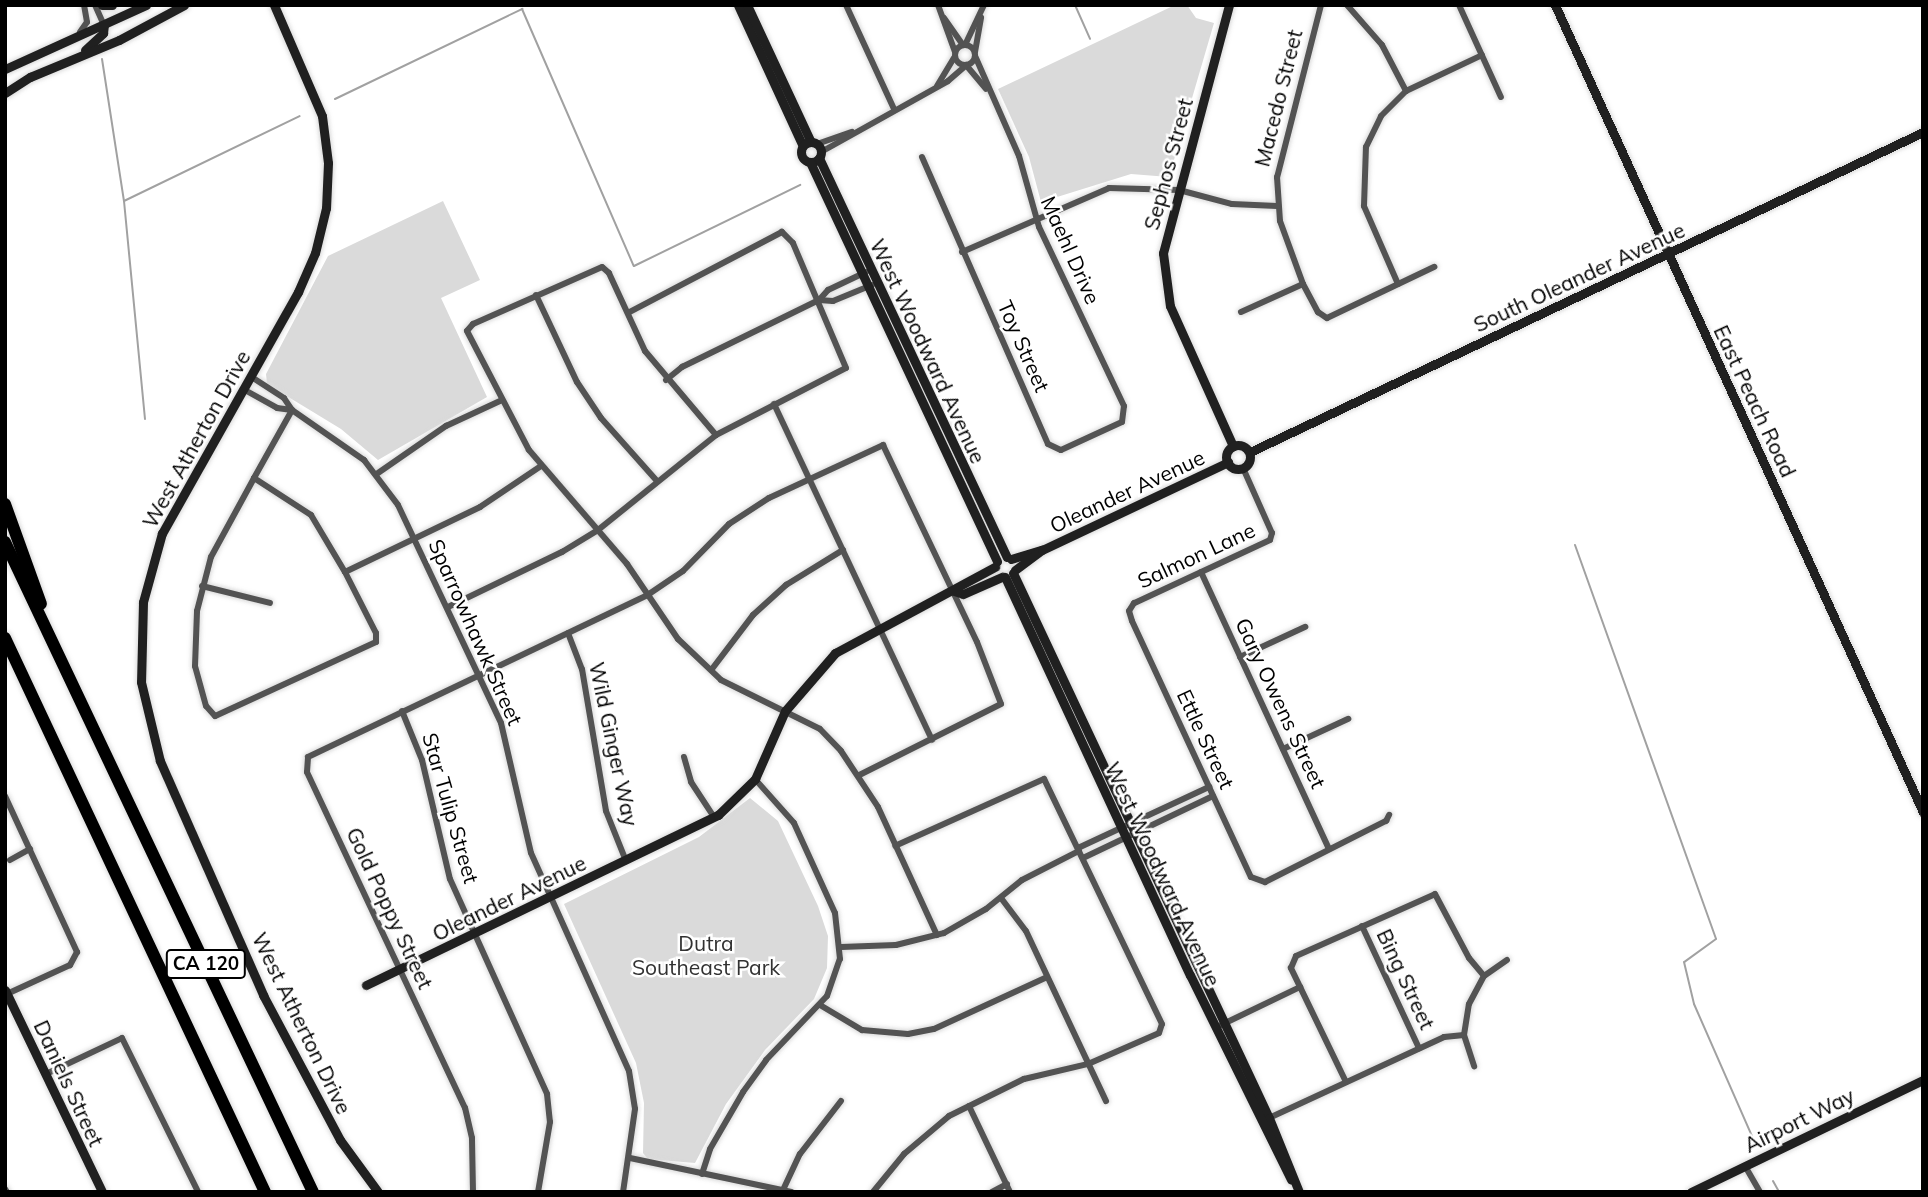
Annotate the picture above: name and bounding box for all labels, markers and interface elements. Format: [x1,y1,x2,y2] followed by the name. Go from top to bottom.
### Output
[1249,27,1307,169] street label: Macedo Street
[1138,95,1198,233] street label: Sephos Street
[1036,192,1106,308] street label: Maehl Drive
[1469,217,1689,337] street label: South Oleander Avenue
[865,235,991,467] street label: West Woodward Avenue
[993,296,1055,396] street label: Toy Street
[1709,321,1801,481] street label: East Peach Road
[137,346,255,532] street label: West Atherton Drive
[1046,444,1208,538] street label: Oleander Avenue
[1133,517,1259,593] street label: Salmon Lane
[424,535,528,729] street label: Sparrowhawk Street
[1231,614,1331,792] street label: Gary Owens Street
[584,660,644,828] street label: Wild Ginger Way
[1172,685,1240,793] street label: Ettle Street
[417,730,485,886] street label: Star Tulip Street
[1100,758,1226,990] street label: West Woodward Avenue
[342,823,438,993] street label: Gold Poppy Street
[428,850,590,946] street label: Oleander Avenue
[1372,925,1440,1033] street label: Bing Street
[247,928,357,1118] street label: West Atherton Drive
[632,930,780,980] park label: Dutra Southeast Park
[166,948,246,980] road number: CA 120
[29,1016,109,1150] street label: Daniels Street
[1740,1082,1858,1158] street label: Airport Way

